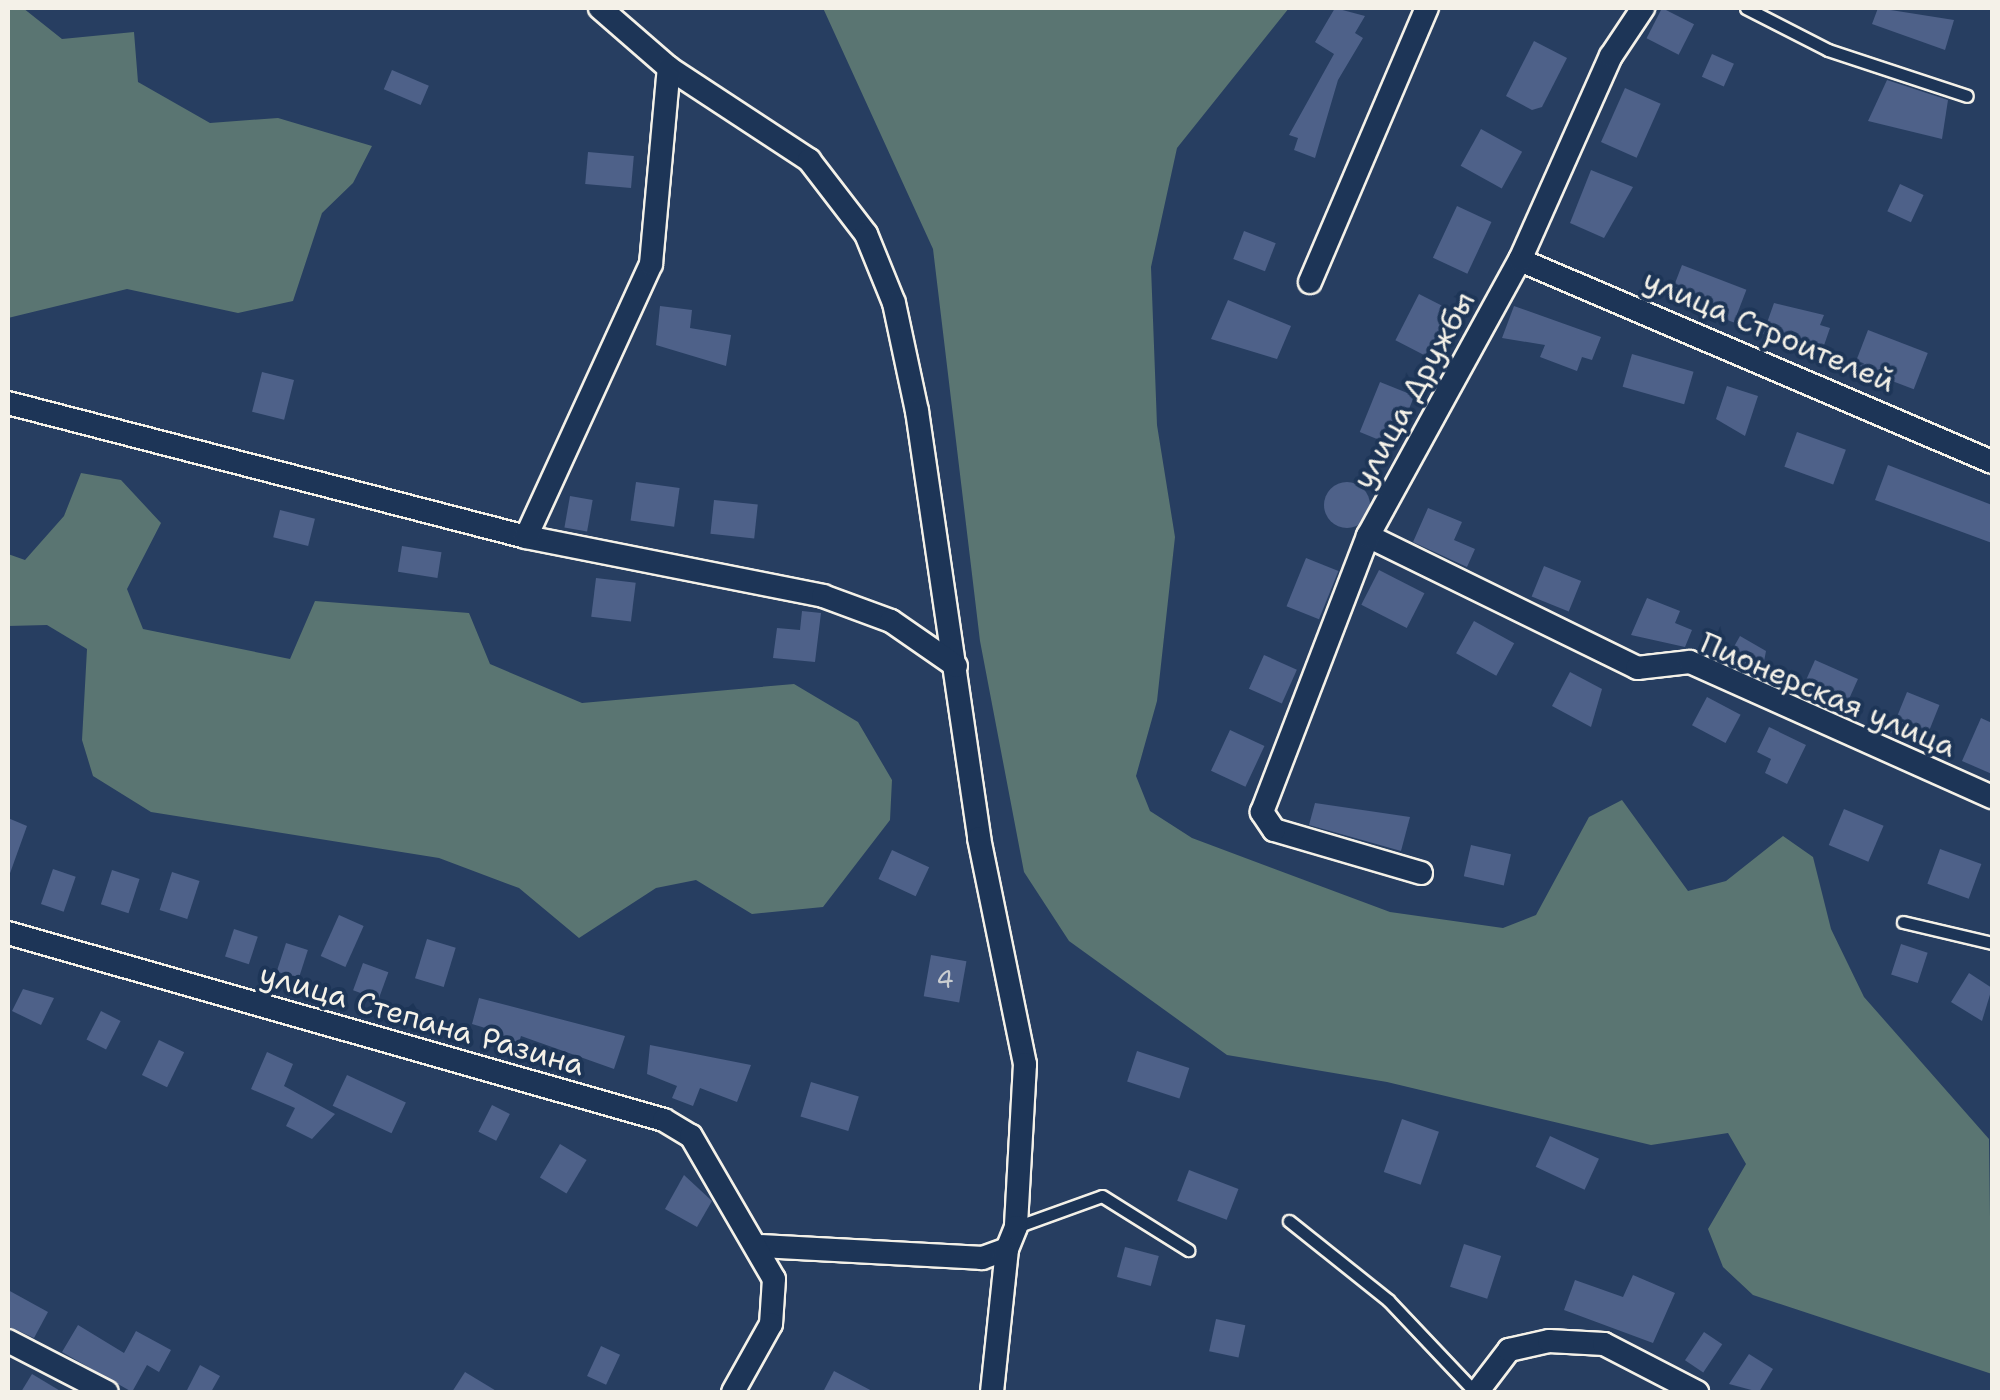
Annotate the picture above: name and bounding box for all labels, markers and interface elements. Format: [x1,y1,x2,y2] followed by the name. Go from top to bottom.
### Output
[1638,262,1900,400] street label: улица Строителей
[1345,285,1483,495] street label: улица Дружбы
[1695,625,1961,765] street label: Пионерская улица
[256,956,588,1084] street label: улица Степана Разина
[936,964,954,994] house number: 4

